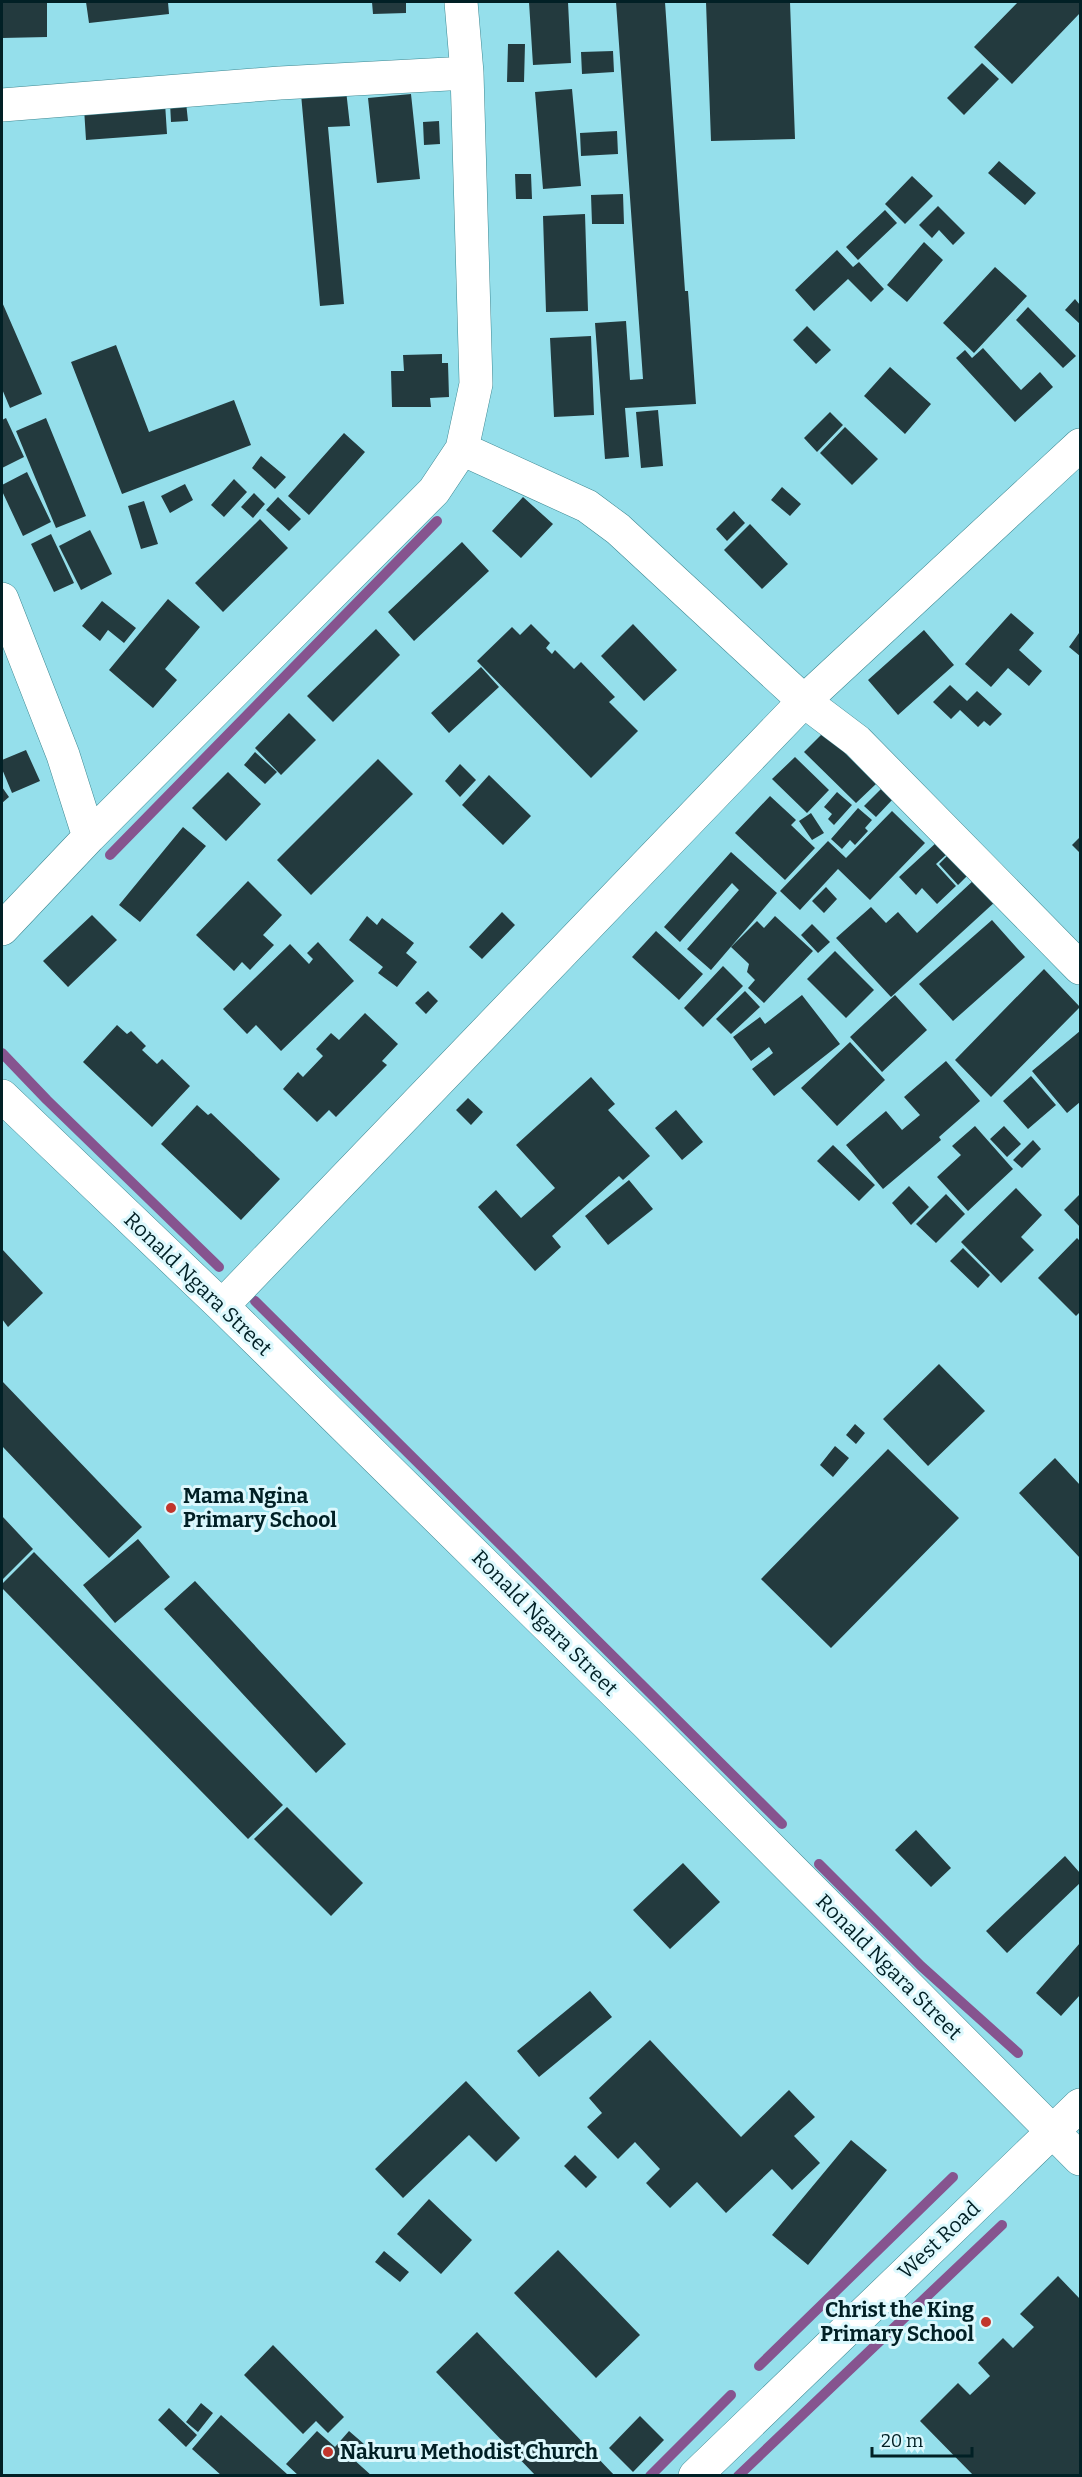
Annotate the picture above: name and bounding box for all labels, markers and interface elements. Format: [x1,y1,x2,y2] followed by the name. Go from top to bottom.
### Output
[119,1207,278,1362] street label: Ronald Ngara Street
[183,1483,337,1533] place label: Mama Ngina Primary School
[164,1501,178,1515] marker: Mama Ngina Primary School
[467,1545,624,1702] street label: Ronald Ngara Street
[811,1889,968,2046] street label: Ronald Ngara Street
[893,2195,985,2285] street label: West Road
[820,2297,974,2347] place label: Christ the King Primary School
[979,2315,993,2329] marker: Christ the King Primary School
[872,2420,972,2458] scale bar
[881,2430,923,2452] text: 20 m
[340,2439,599,2465] place label: Nakuru Methodist Church
[321,2445,335,2459] marker: Nakuru Methodist Church

